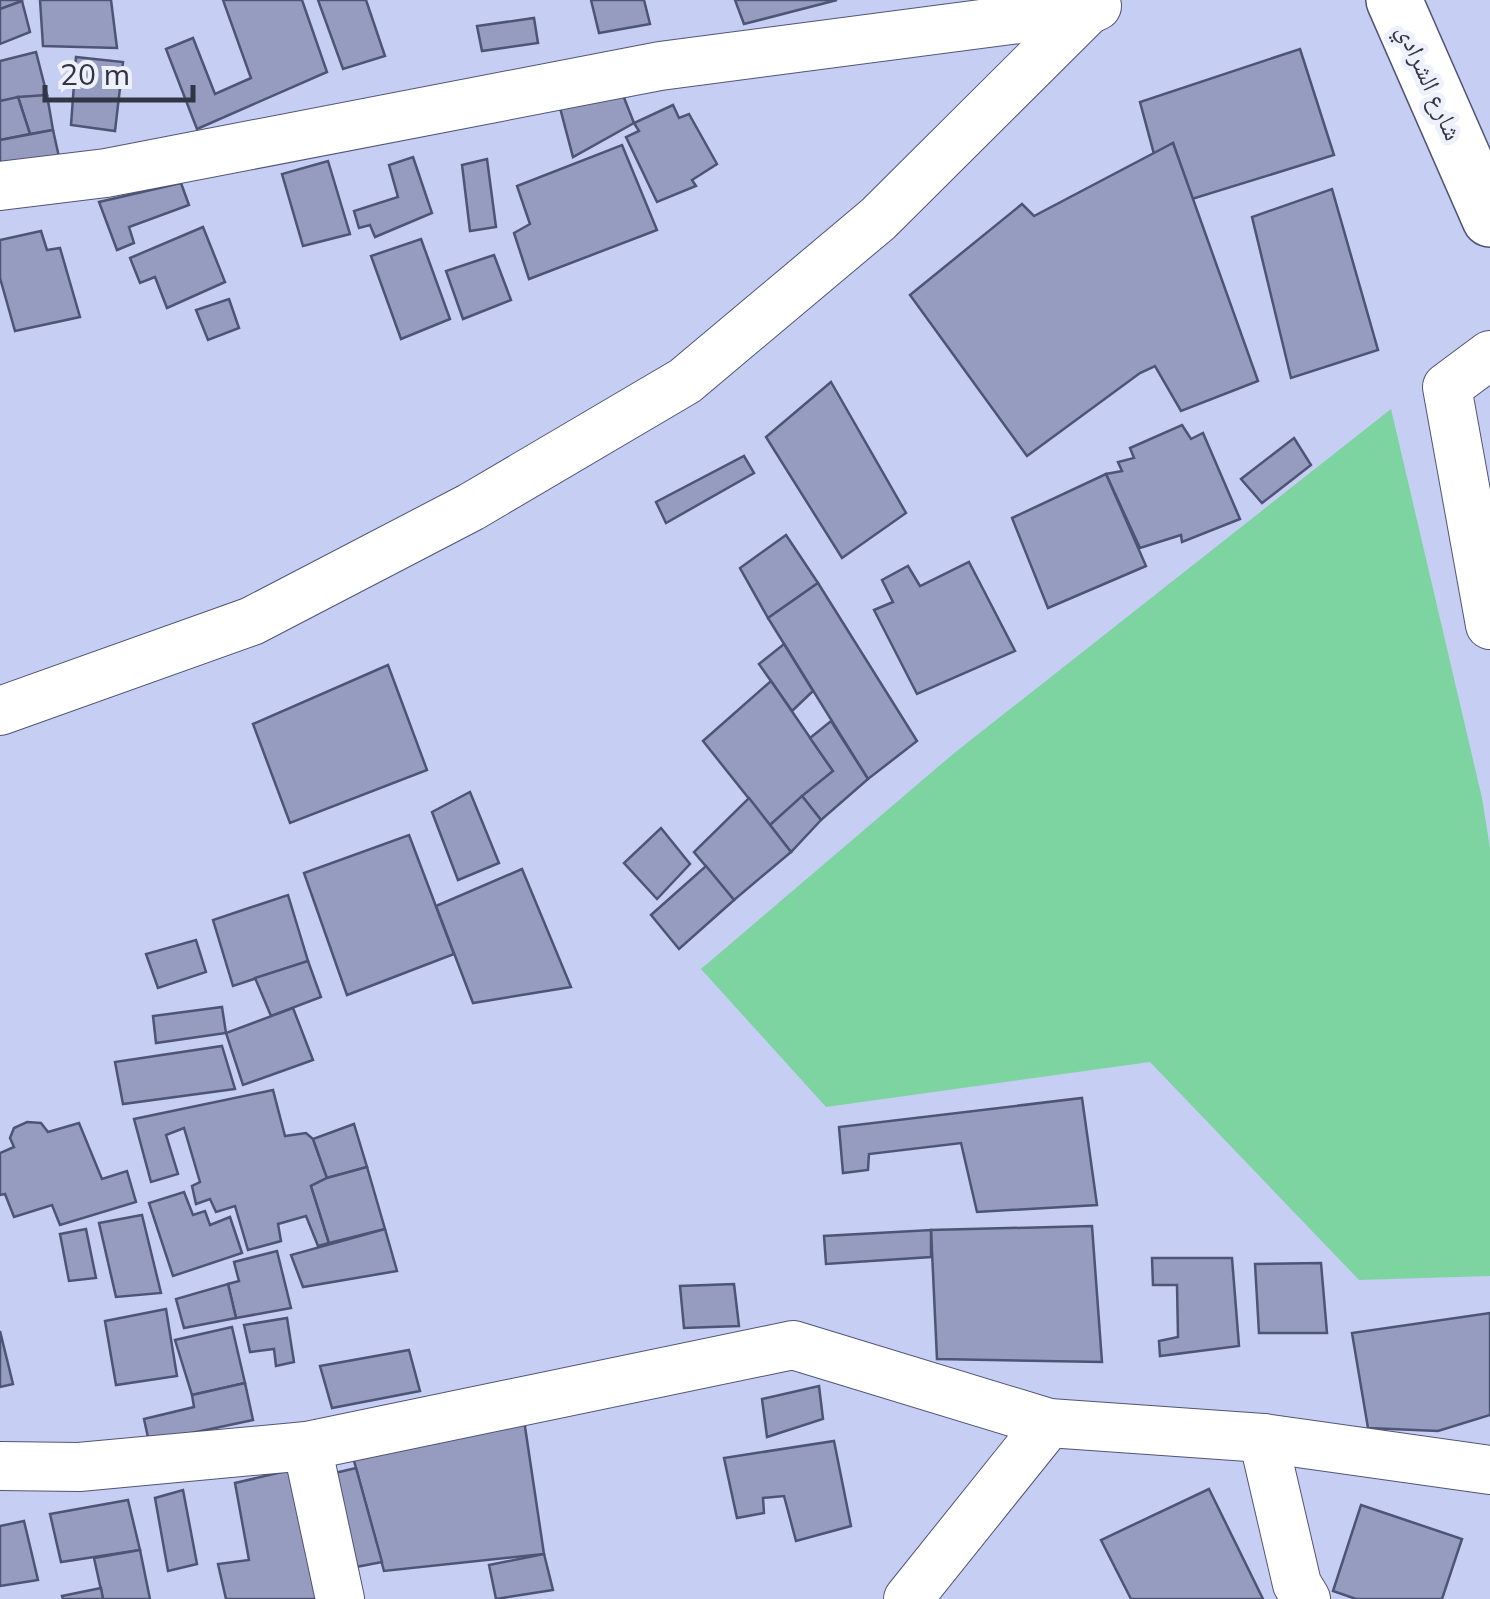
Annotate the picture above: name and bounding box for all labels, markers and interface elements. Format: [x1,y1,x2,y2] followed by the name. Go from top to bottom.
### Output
[1386,19,1470,147] street label: شارع الشرادي
[45,40,192,102] scale bar
[60,55,130,93] text: 20 m

